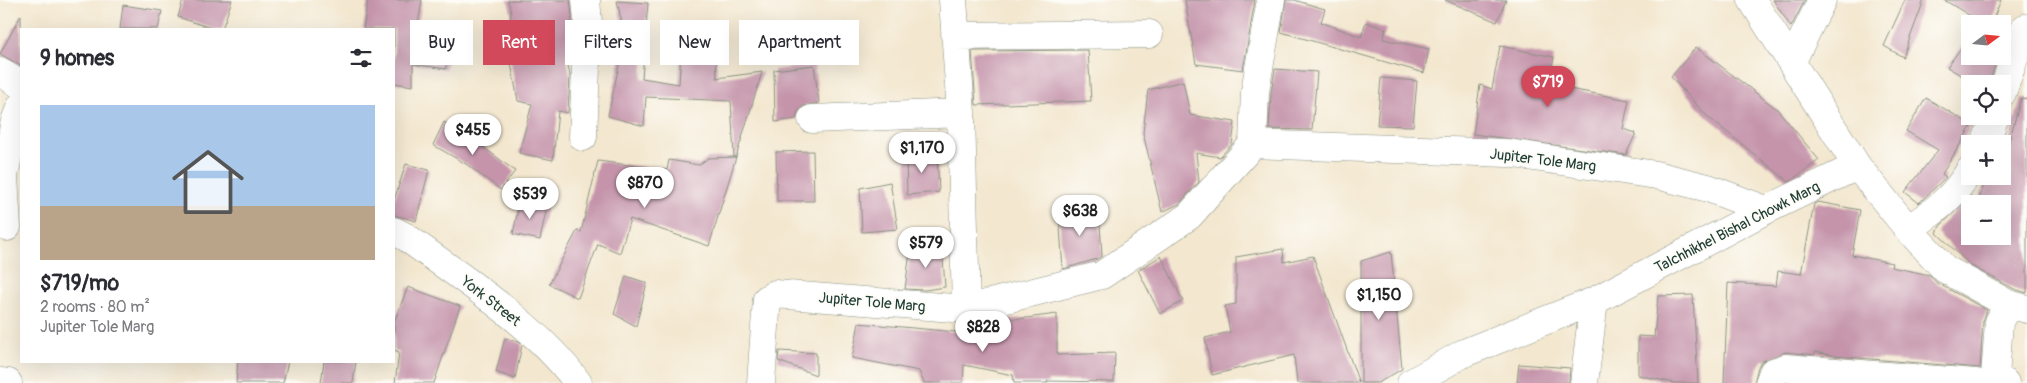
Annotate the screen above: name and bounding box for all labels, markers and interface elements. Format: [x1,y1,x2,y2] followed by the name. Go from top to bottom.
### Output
[1961,15,2011,65] north arrow
[1961,15,2011,245] map controls
[410,20,473,65] chip: Buy
[483,20,555,65] chip: Rent
[565,20,650,65] chip: Filters
[660,20,729,65] chip: New
[739,20,859,65] chip: Apartment
[347,44,375,72] icon: filters
[40,45,114,72] text: 9 homes
[1518,66,1578,108] pin: $719
[1532,72,1564,92] text: $719
[1961,75,2011,125] button: locate
[443,114,503,156] pin: $455
[455,120,491,140] text: $455
[881,132,963,174] pin: $1,170
[1961,135,2011,185] button: +
[163,137,253,227] icon: home
[900,138,944,158] text: $1,170
[1489,145,1597,176] street label: Jupiter Tole Marg
[615,166,675,209] pin: $870
[627,173,663,193] text: $870
[1651,177,1823,277] street label: Talchhikhel Bishal Chowk Marg
[500,178,560,220] pin: $539
[513,184,547,204] text: $539
[1050,194,1110,237] pin: $638
[1961,195,2011,245] button: −
[1063,201,1097,221] text: $638
[896,226,956,269] pin: $579
[909,233,943,253] text: $579
[40,270,119,297] text: $719/mo
[456,271,525,331] street label: York Street
[1338,278,1420,321] pin: $1,150
[1357,285,1401,305] text: $1,150
[818,288,926,317] street label: Jupiter Tole Marg
[40,297,150,317] text: 2 rooms · 80 m²
[953,310,1013,353] pin: $828
[40,317,154,337] text: Jupiter Tole Marg
[966,317,1000,337] text: $828

